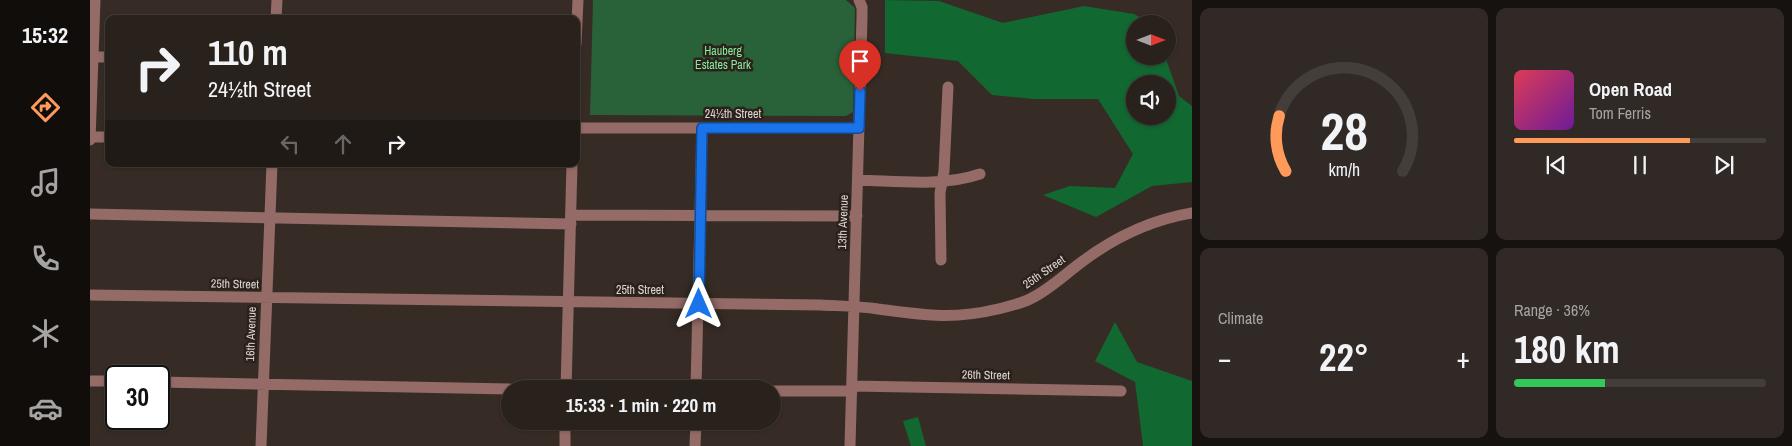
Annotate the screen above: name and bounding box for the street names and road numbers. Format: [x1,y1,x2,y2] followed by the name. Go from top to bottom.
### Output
[705,106,761,122] street label: 24½th Street
[834,194,852,250] street label: 13th Avenue
[1020,251,1069,292] street label: 25th Street
[211,276,259,292] street label: 25th Street
[616,282,664,298] street label: 25th Street
[242,306,260,362] street label: 16th Avenue
[962,367,1010,383] street label: 26th Street

